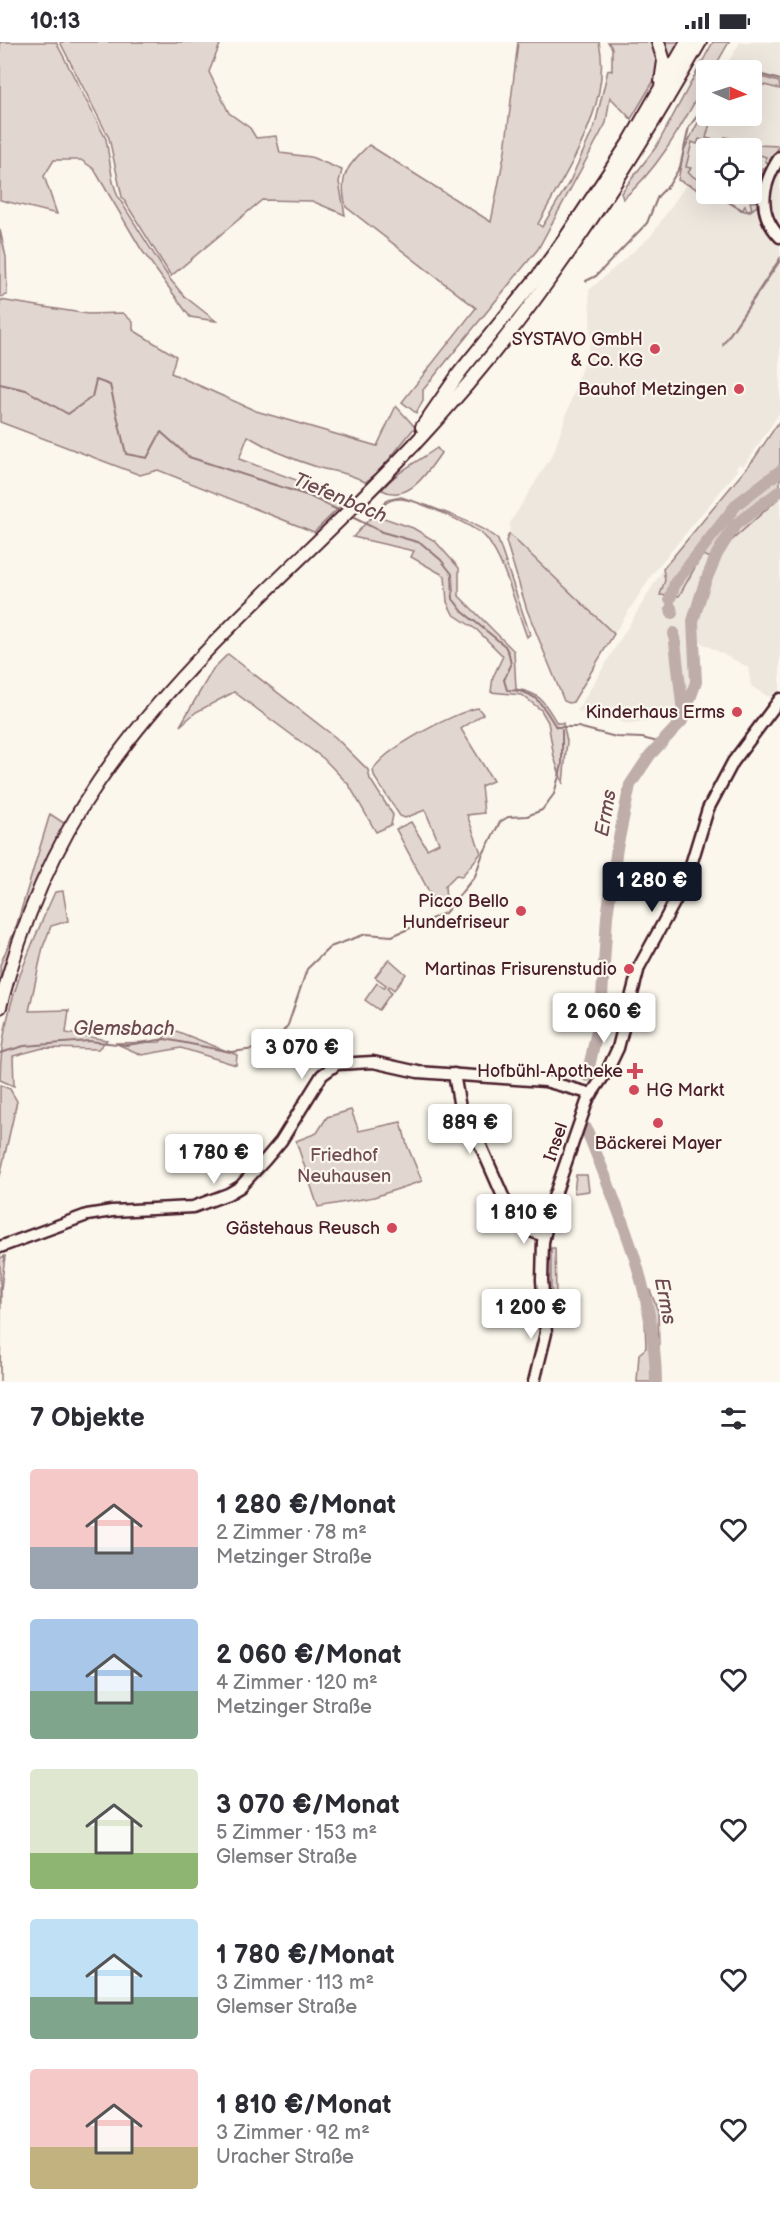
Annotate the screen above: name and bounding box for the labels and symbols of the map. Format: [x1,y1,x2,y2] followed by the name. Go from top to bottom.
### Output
[696,60,762,126] north arrow
[512,329,643,371] place label: SYSTAVO GmbH & Co. KG
[648,342,662,356] marker: SYSTAVO GmbH & Co. KG
[578,379,727,400] place label: Bauhof Metzingen
[732,382,746,396] marker: Bauhof Metzingen
[290,468,390,528] water label: Tiefenbach
[585,702,725,723] place label: Kinderhaus Erms
[730,705,744,719] marker: Kinderhaus Erms
[590,788,622,838] water label: Erms
[597,862,707,913] pin: 1 280 €
[402,891,509,933] place label: Picco Bello Hundefriseur
[514,904,528,918] marker: Picco Bello Hundefriseur
[424,959,617,980] place label: Martinas Frisurenstudio
[622,962,636,976] marker: Martinas Frisurenstudio
[549,993,659,1044] pin: 2 060 €
[73,1017,175,1041] water label: Glemsbach
[247,1029,357,1080] pin: 3 070 €
[477,1061,623,1082] place label: Hofbühl-Apotheke
[628,1064,642,1078] marker: Hofbühl-Apotheke
[646,1080,725,1101] place label: HG Markt
[627,1083,641,1097] marker: HG Markt
[428,1104,512,1155] pin: 889 €
[651,1116,665,1130] marker: Bäckerei Mayer
[540,1120,572,1164] street label: Insel
[594,1133,722,1154] place label: Bäckerei Mayer
[159,1134,269,1185] pin: 1 780 €
[297,1145,391,1187] park label: Friedhof Neuhausen
[469,1194,579,1245] pin: 1 810 €
[226,1218,380,1239] place label: Gästehaus Reusch
[385,1221,399,1235] marker: Gästehaus Reusch
[649,1276,681,1326] water label: Erms
[476,1289,586,1340] pin: 1 200 €

